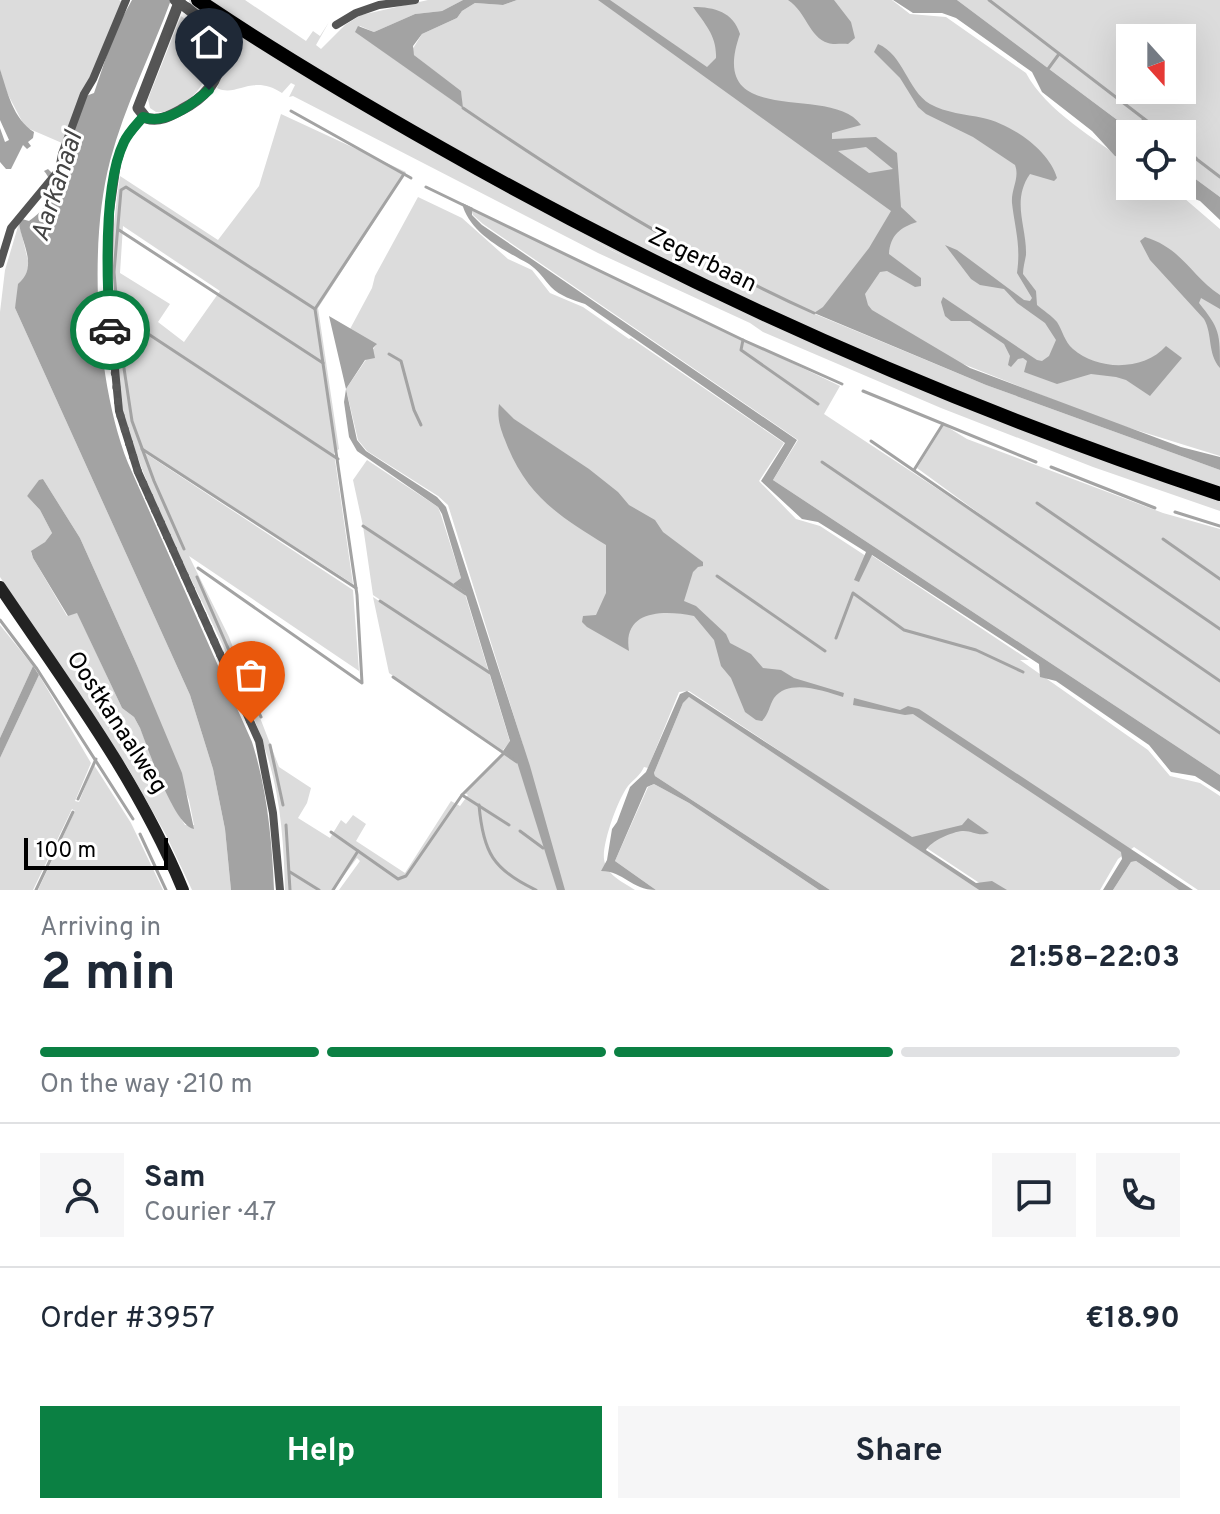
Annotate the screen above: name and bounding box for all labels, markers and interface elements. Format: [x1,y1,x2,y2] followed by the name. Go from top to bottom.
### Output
[175,8,243,90] pin
[187,20,231,64] icon: home
[1116,24,1196,104] north arrow
[1116,24,1196,200] map controls
[1116,120,1196,200] button: locate
[25,127,92,246] water label: Aarkanaal
[643,222,761,300] street label: Zegerbaan
[70,290,150,370] courier
[88,308,132,352] icon: car
[217,641,285,723] pin
[59,646,173,800] street label: Oostkanaalweg
[229,653,273,697] icon: bag
[24,834,168,870] scale bar
[36,838,96,865] text: 100 m
[40,912,161,945] text: Arriving in
[1009,940,1180,977] text: 21:58–22:03
[40,942,176,1008] text: 2 min
[40,1069,253,1102] text: On the way · 210 m
[40,1153,124,1237] button: person
[992,1153,1076,1237] button: chat
[1096,1153,1180,1237] button: phone
[144,1160,206,1197] text: Sam
[144,1197,276,1230] text: Courier · 4.7
[40,1301,215,1338] text: Order #3957
[1085,1301,1180,1338] text: €18.90
[40,1406,602,1498] button: Help
[618,1406,1180,1498] button: Share

